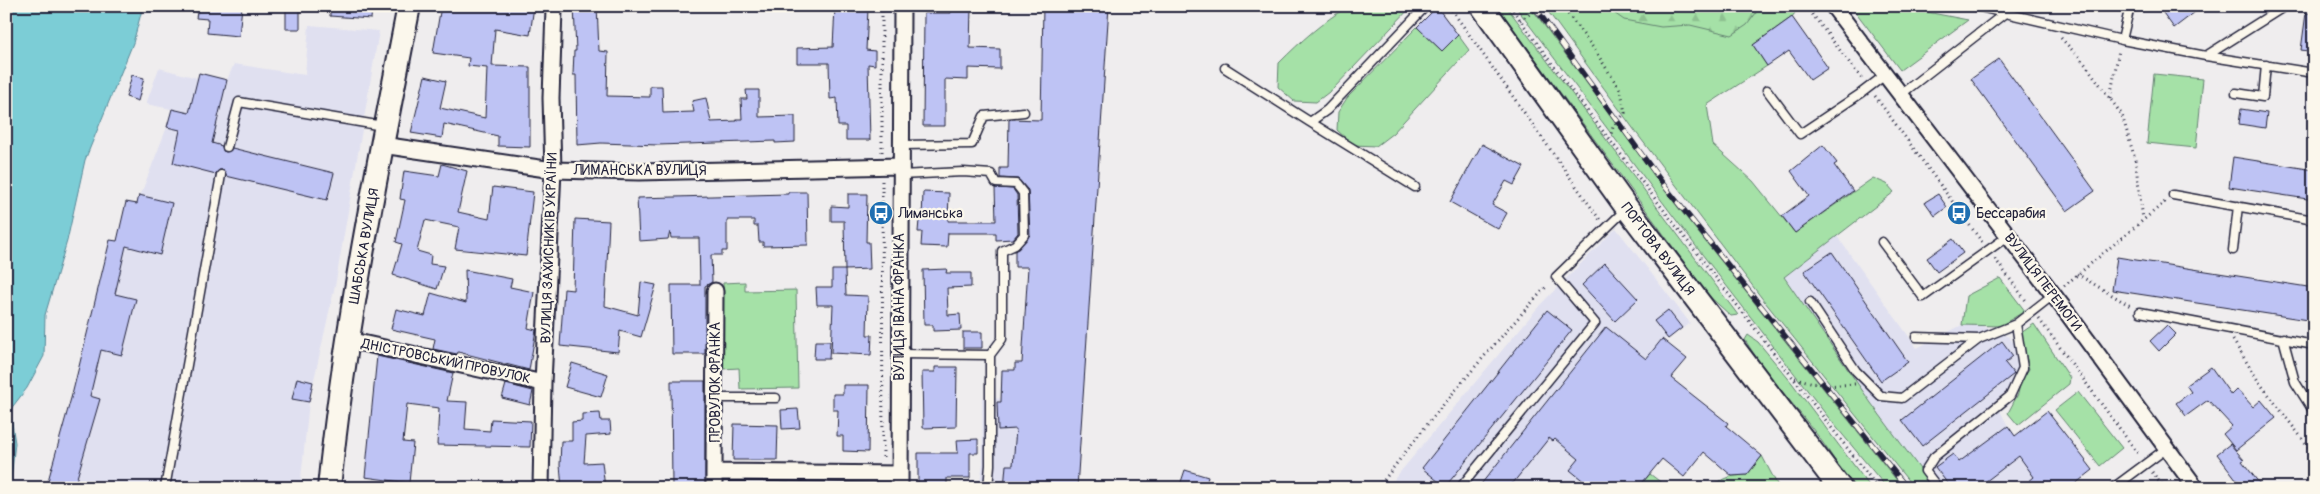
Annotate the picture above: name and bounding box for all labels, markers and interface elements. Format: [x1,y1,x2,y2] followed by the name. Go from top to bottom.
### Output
[537,152,561,344] street label: ВУЛИЦЯ ЗАХИСНИКІВ УКРАЇНИ
[572,162,707,179] street label: ЛИМАНСЬКА ВУЛИЦЯ
[345,187,383,305] street label: ШАБСЬКА ВУЛИЦЯ
[1617,199,1699,299] street label: ПОРТОВА ВУЛИЦЯ
[868,200,894,226] bus stop icon: Лиманська
[1946,200,1972,226] bus stop icon: Бессарабия
[897,205,963,222] place label: Лиманська
[1976,205,2046,222] place label: Бессарабия
[2001,230,2085,334] street label: ВУЛИЦЯ ПЕРЕМОГИ
[891,233,908,381] street label: ВУЛИЦЯ ІВАНА ФРАНКА
[707,322,724,442] street label: ПРОВУЛОК ФРАНКА
[359,335,532,387] street label: ДНІСТРОВСЬКИЙ ПРОВУЛОК

